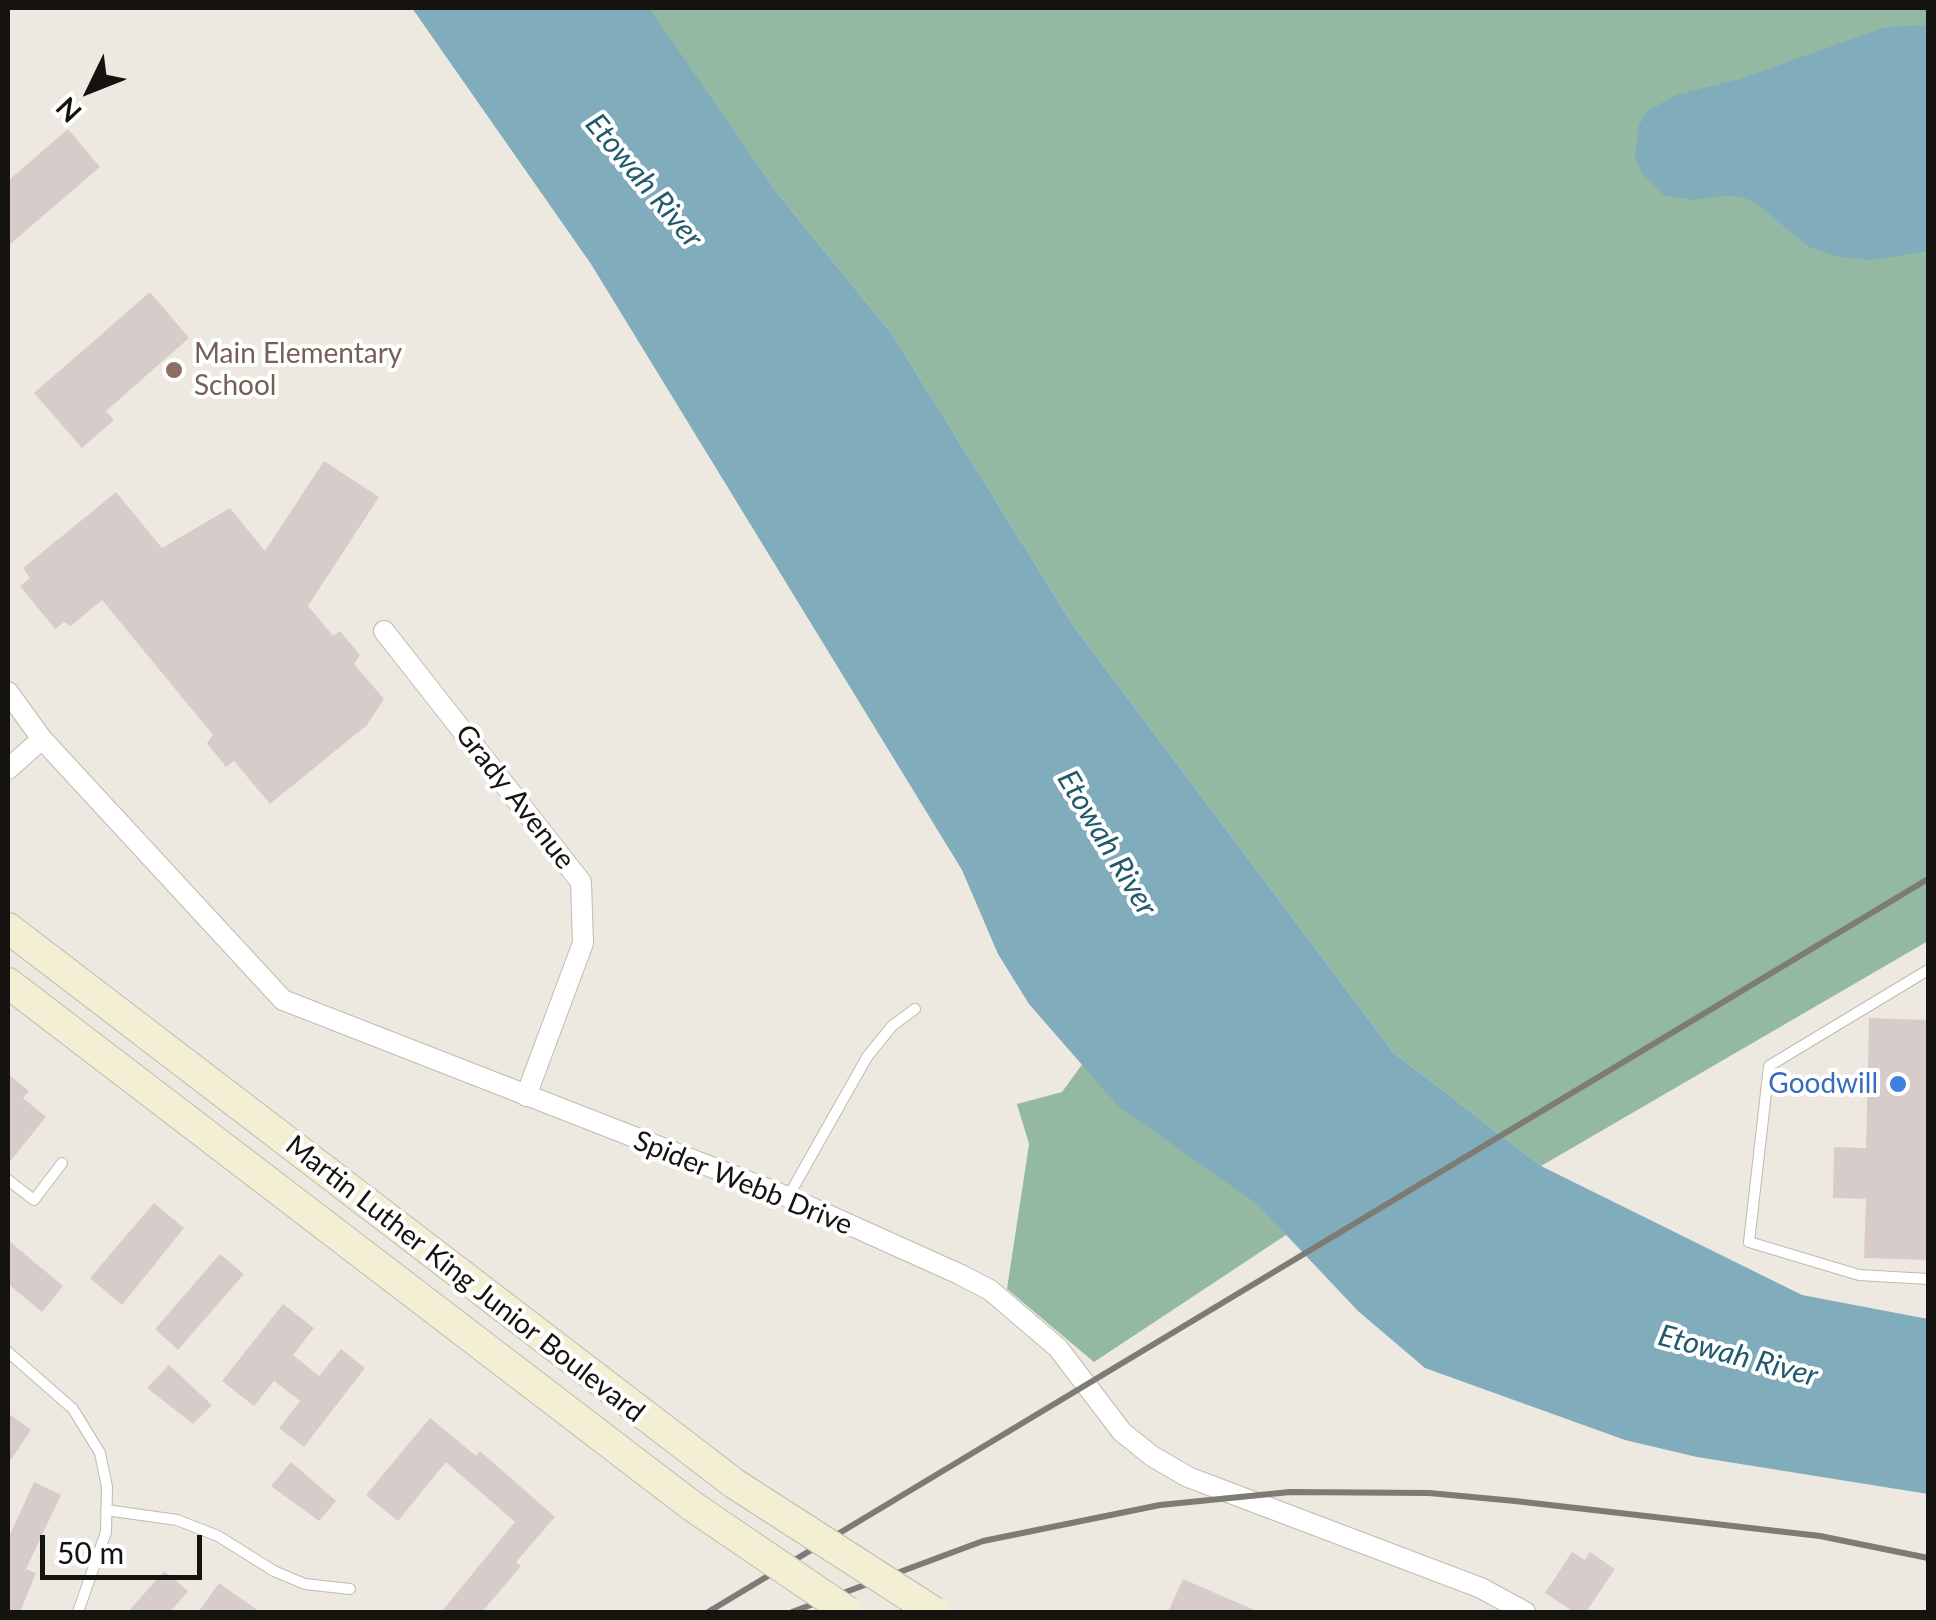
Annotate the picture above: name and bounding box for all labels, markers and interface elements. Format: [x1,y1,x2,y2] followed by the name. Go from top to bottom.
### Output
[40,40,140,140] north arrow
[48,91,88,130] text: N
[578,107,710,255] water label: Etowah River
[194,337,402,403] place label: Main Elementary School
[163,359,185,381] marker: Main Elementary School
[448,718,582,876] street label: Grady Avenue
[1049,764,1165,922] water label: Etowah River
[1768,1067,1878,1101] place label: Goodwill
[1887,1073,1909,1095] marker: Goodwill
[629,1124,857,1242] street label: Spider Webb Drive
[279,1129,651,1429] street label: Martin Luther King Junior Boulevard
[1654,1317,1822,1395] water label: Etowah River
[45,1515,208,1577] scale bar
[57,1534,124,1570] text: 50 m

